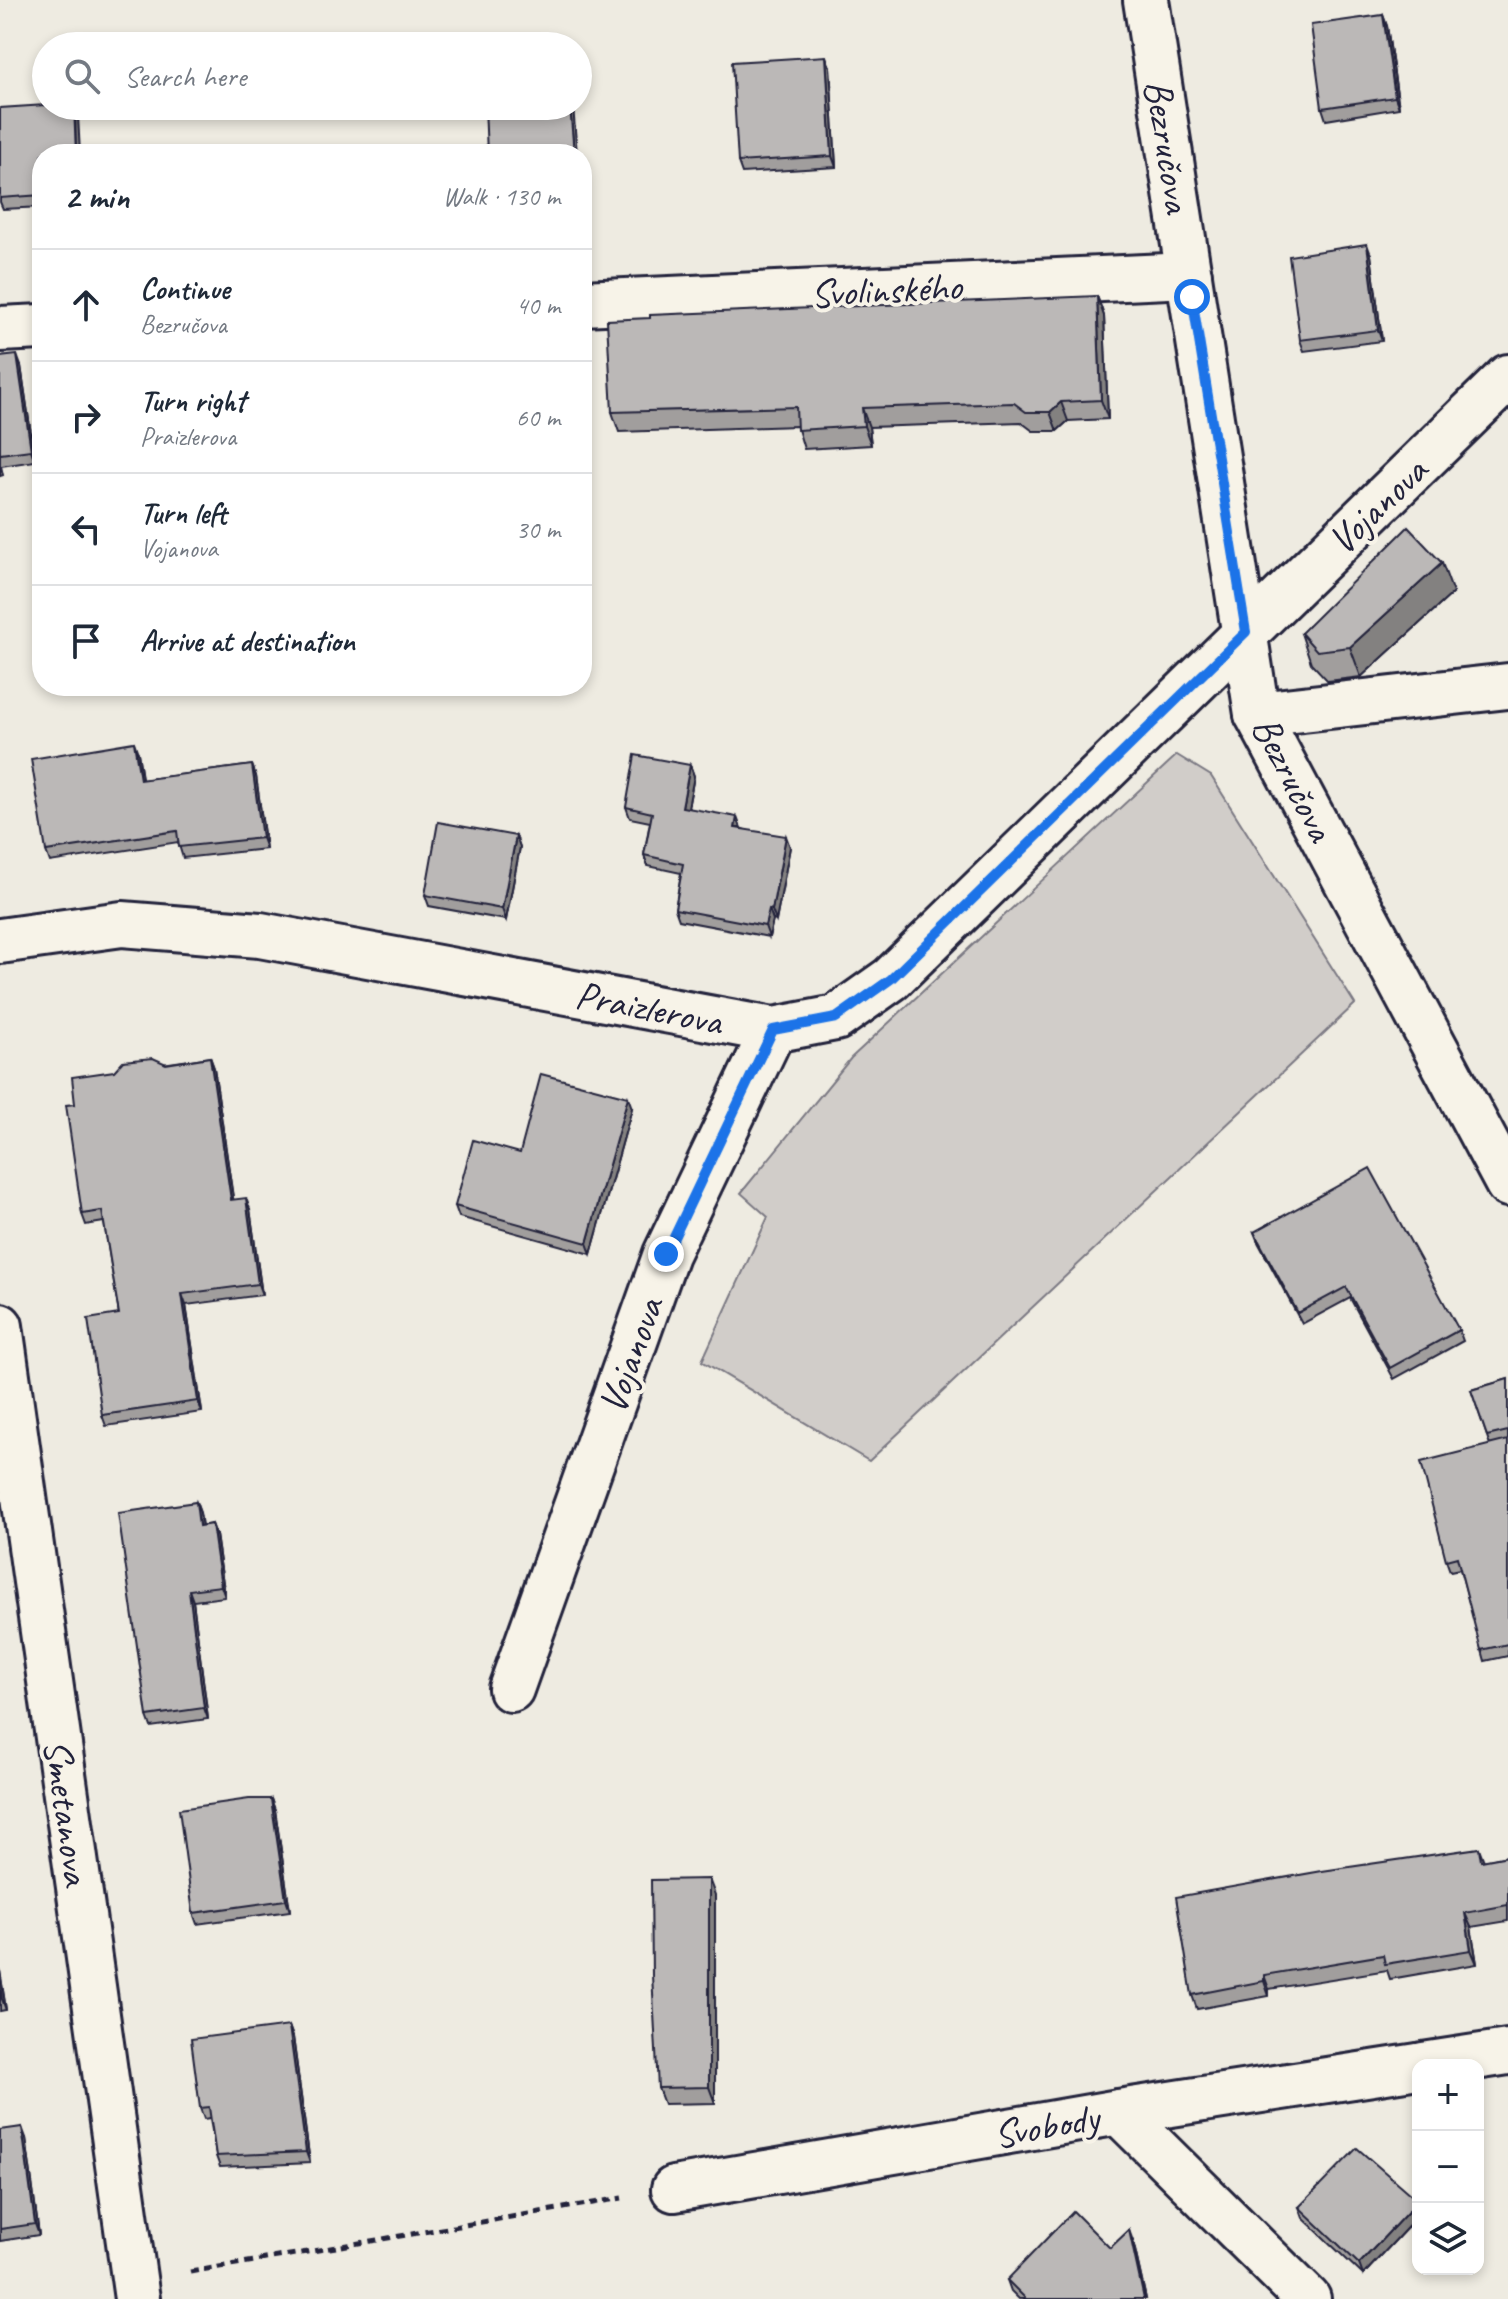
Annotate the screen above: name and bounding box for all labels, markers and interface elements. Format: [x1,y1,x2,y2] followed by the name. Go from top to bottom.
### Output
[32,32,592,120] search box
[60,54,104,98] icon: search
[124,57,246,95] text: Search here
[1133,76,1204,219] street label: Bezručova
[64,175,129,218] text: 2 min
[443,180,560,213] text: Walk · 130 m
[809,261,965,319] street label: Svolinského
[140,270,230,308] text: Continue
[1174,279,1210,315] route start
[64,283,108,327] icon: ahead
[516,289,560,322] text: 40 m
[140,308,227,341] text: Bezručova
[140,382,245,420] text: Turn right
[64,395,108,439] icon: right
[516,401,560,434] text: 60 m
[140,420,236,453] text: Praizlerova
[1317,445,1440,565] street label: Vojanova
[140,494,227,532] text: Turn left
[64,507,108,551] icon: left
[516,513,560,546] text: 30 m
[140,532,218,565] text: Vojanova
[64,619,108,663] icon: arrive
[140,622,355,660] text: Arrive at destination
[1241,708,1347,852] street label: Bezručova
[571,969,729,1047] street label: Praizlerova
[648,1236,684,1272] route end
[587,1288,676,1420] street label: Vojanova
[32,1736,102,1891] street label: Smetanova
[1412,2059,1484,2275] map controls
[1412,2059,1484,2131] button: +
[990,2092,1106,2160] street label: Svobody
[1412,2131,1484,2203] button: −
[1412,2203,1484,2275] button: layers

